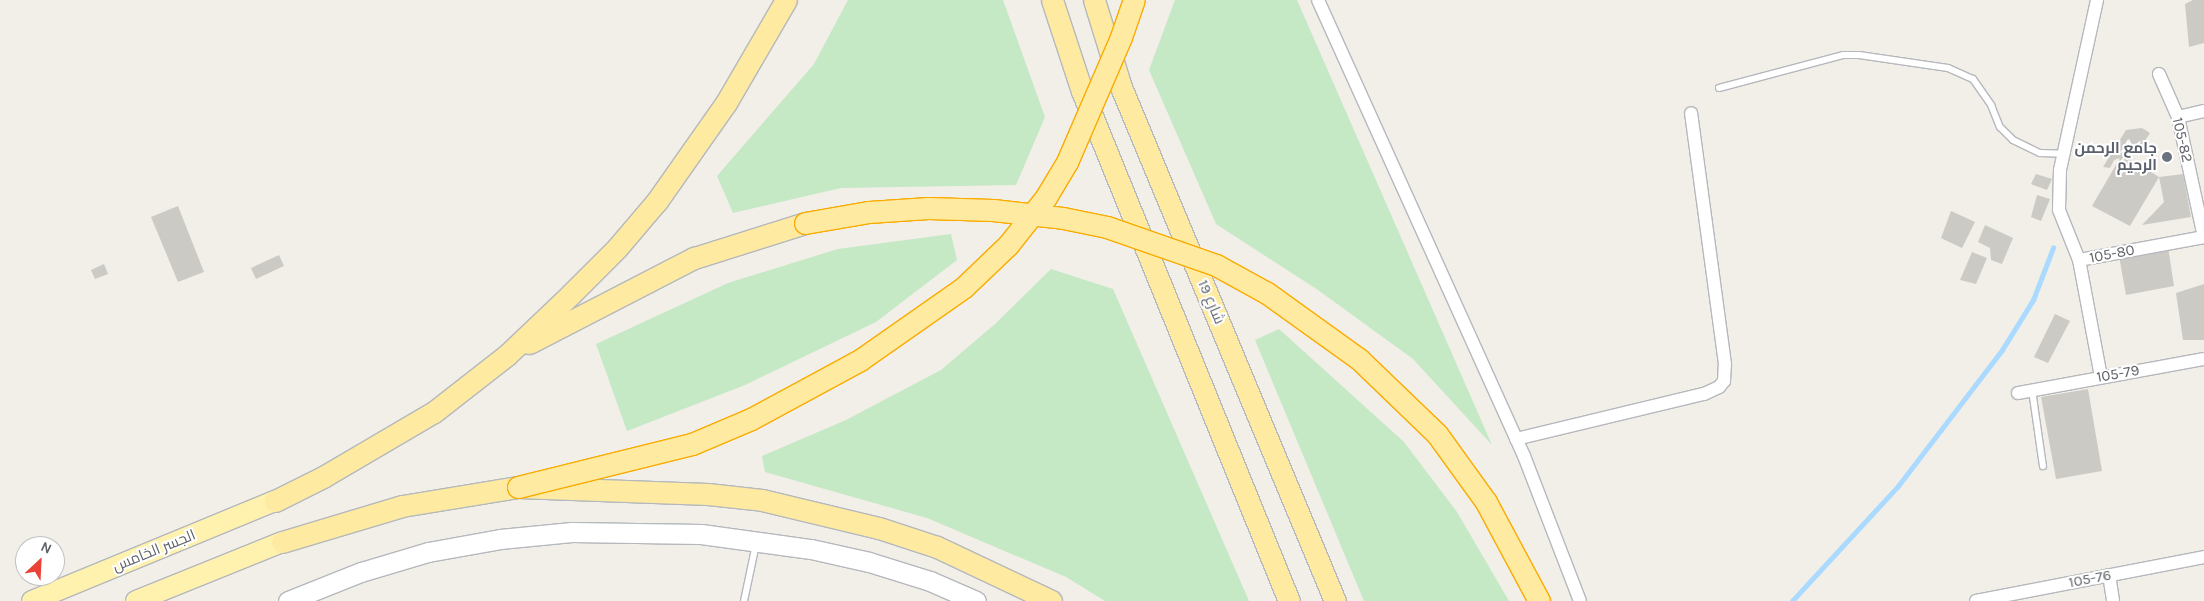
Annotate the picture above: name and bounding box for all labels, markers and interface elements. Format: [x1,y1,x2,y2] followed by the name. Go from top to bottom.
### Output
[2168,116,2196,164] street label: 105-82
[2075,139,2157,174] place label: جامع الرحمن الرحيم
[2161,151,2173,163] marker: جامع الرحمن الرحيم
[2088,241,2136,267] street label: 105-80
[1194,277,1228,327] street label: شارع 19
[2095,361,2141,387] street label: 105-79
[110,526,198,576] street label: الجسر الخامس
[15,536,65,586] north arrow
[38,538,54,558] text: N
[2067,566,2113,592] street label: 105-76

